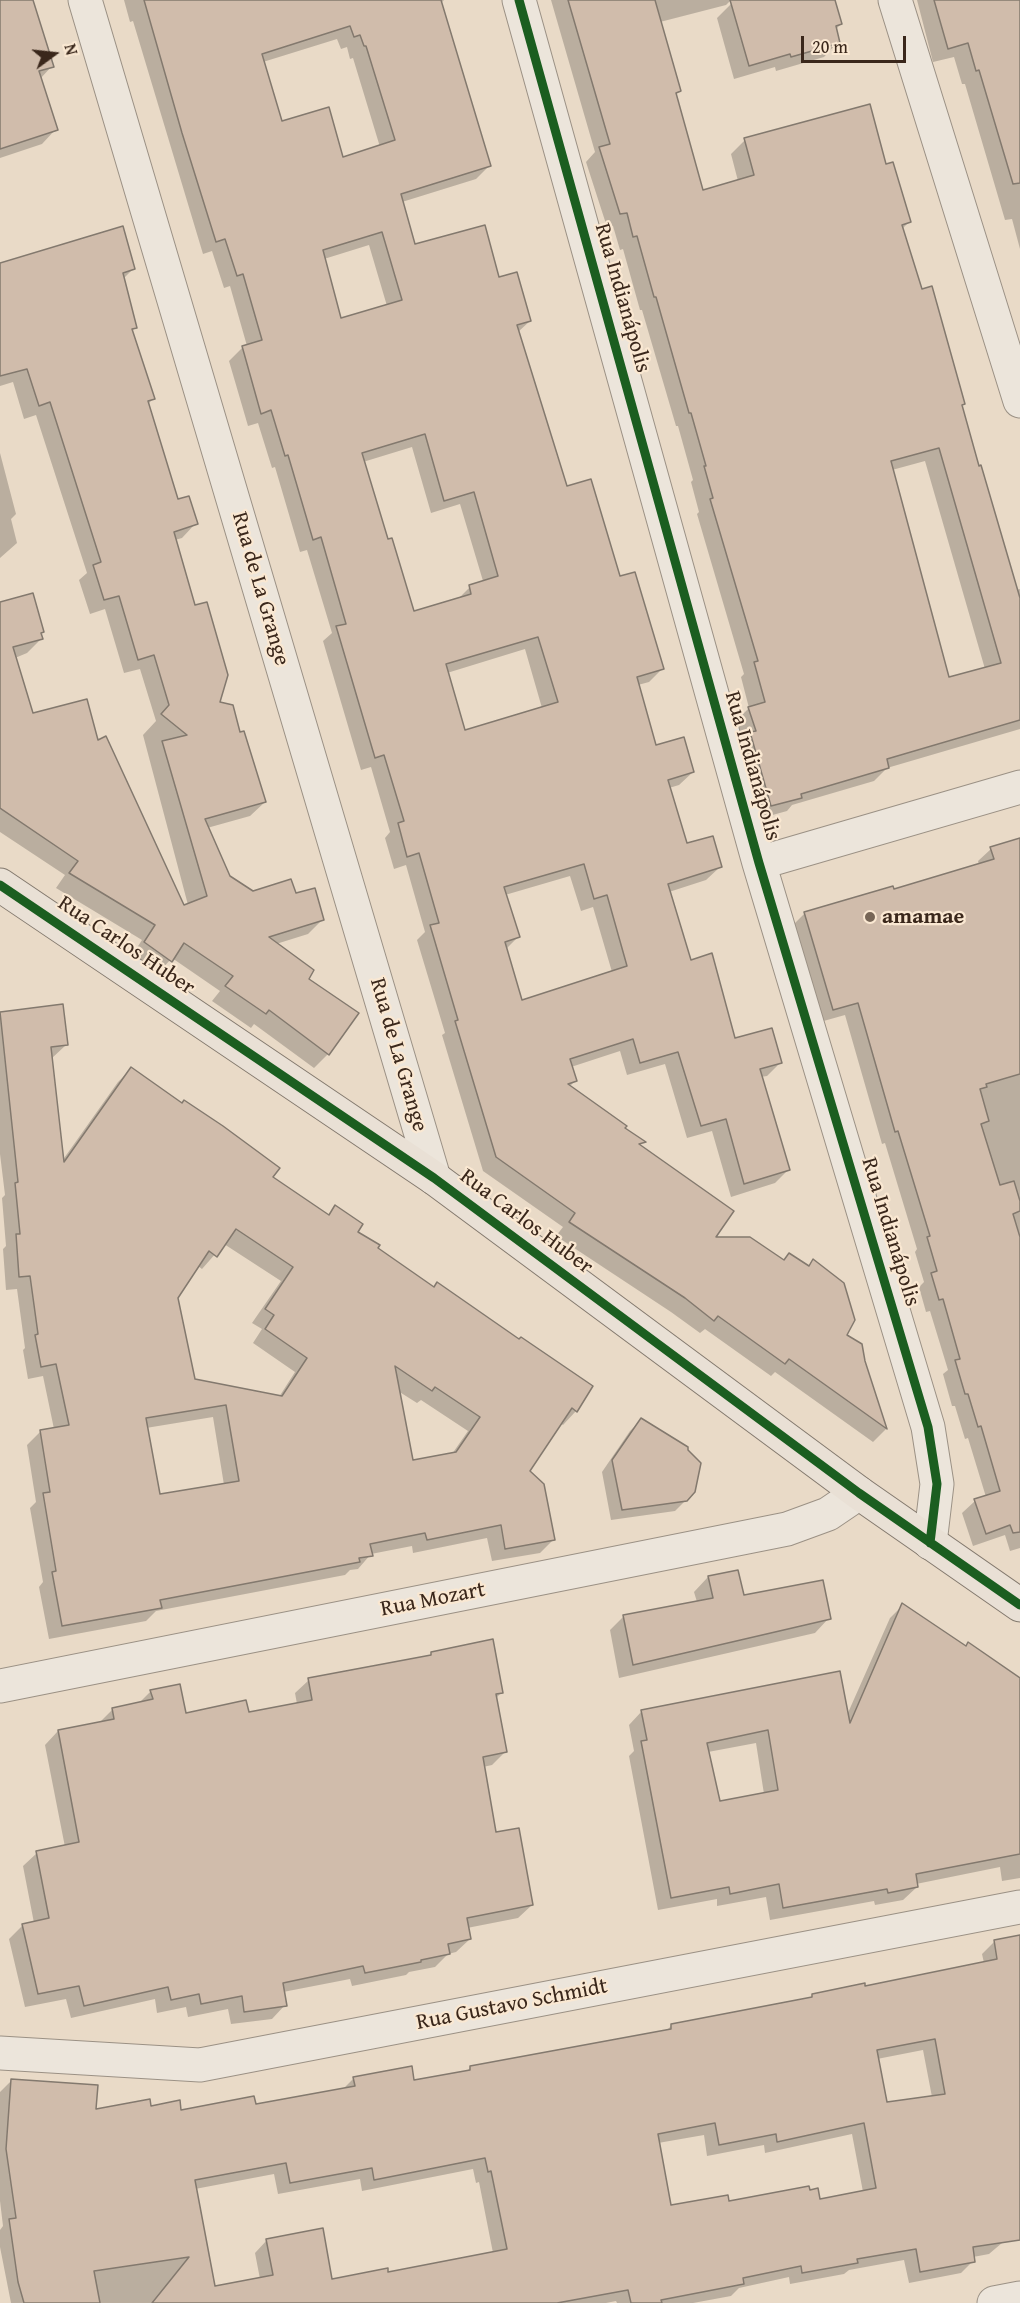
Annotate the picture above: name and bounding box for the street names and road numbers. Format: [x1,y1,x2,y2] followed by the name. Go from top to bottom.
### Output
[588,220,656,376] street label: Rua Indianápolis
[225,509,295,669] street label: Rua de La Grange
[718,688,786,844] street label: Rua Indianápolis
[53,890,199,1002] street label: Rua Carlos Huber
[363,975,433,1135] street label: Rua de La Grange
[855,1154,925,1310] street label: Rua Indianápolis
[454,1163,598,1281] street label: Rua Carlos Huber
[378,1577,488,1623] street label: Rua Mozart
[414,1974,610,2036] street label: Rua Gustavo Schmidt

